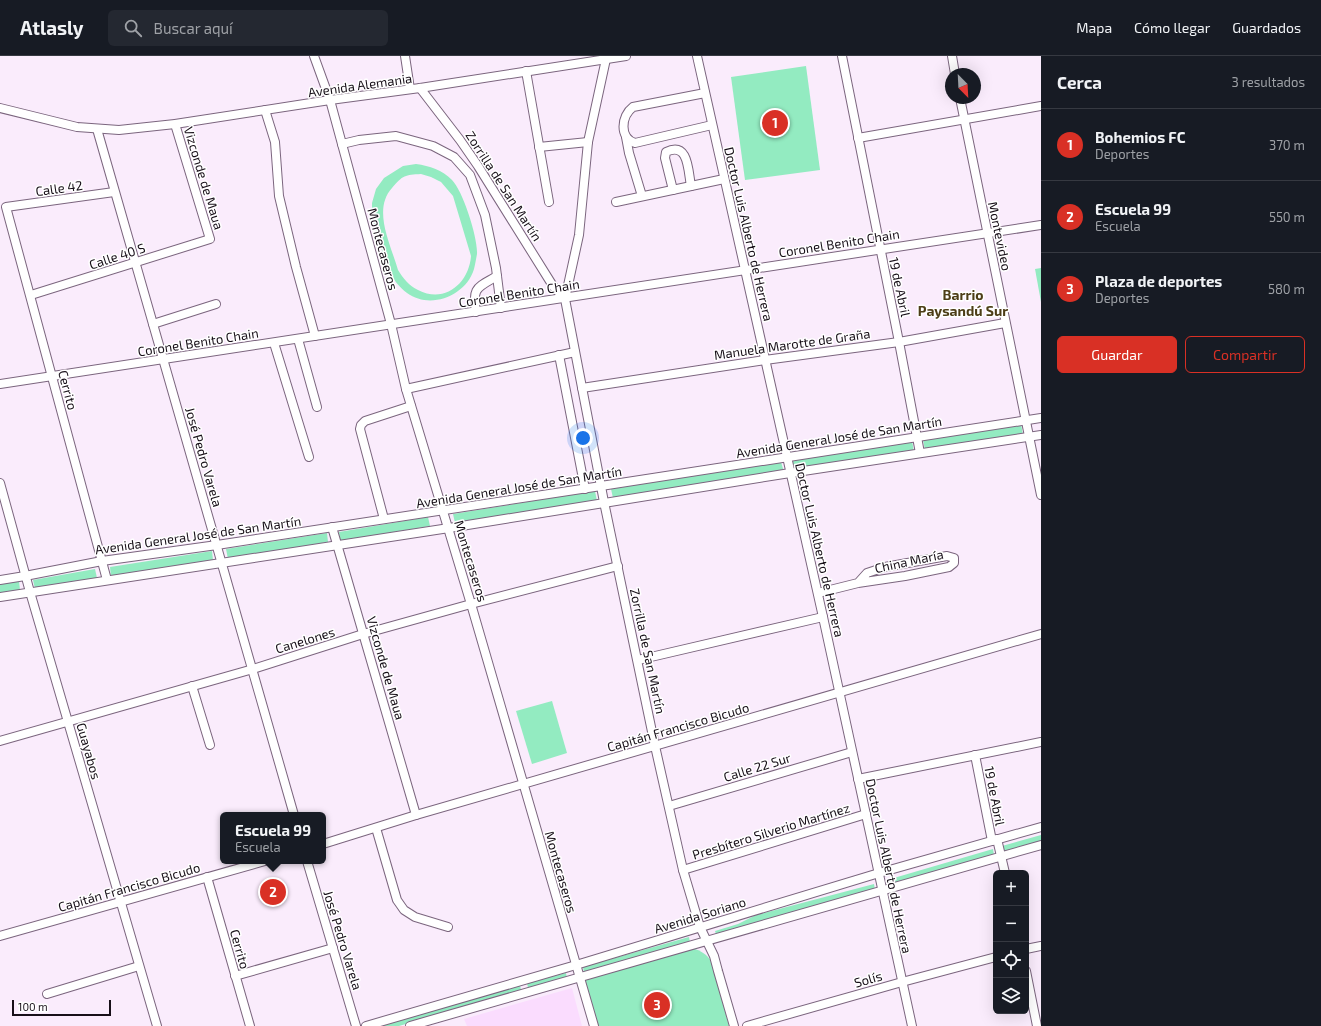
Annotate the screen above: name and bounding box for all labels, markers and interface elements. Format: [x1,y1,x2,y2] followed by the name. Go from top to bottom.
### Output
[108,10,388,46] search box
[20,16,84,39] text: Atlasly
[122,17,144,39] icon: search
[154,19,233,37] text: Buscar aquí
[1076,19,1112,36] text: Mapa
[1134,19,1210,36] text: Cómo llegar
[1232,19,1301,36] text: Guardados
[945,68,981,104] north arrow
[307,70,413,100] street label: Avenida Alemania
[1057,72,1102,92] text: Cerca
[1232,74,1305,90] text: 3 resultados
[762,108,788,138] pin: 1
[181,125,227,231] street label: Vizconde de Maua
[462,128,546,244] street label: Zorrilla de San Martín
[1095,128,1185,146] text: Bohemios FC
[1067,137,1073,153] text: 1
[1269,137,1305,153] text: 370 m
[721,145,777,323] street label: Doctor Luis Alberto de Herrera
[1095,146,1149,162] text: Deportes
[34,177,84,199] street label: Calle 42
[985,200,1015,272] street label: Montevideo
[1095,200,1171,218] text: Escuela 99
[364,206,402,292] street label: Montecaseros
[1066,209,1074,225] text: 2
[1269,209,1305,225] text: 550 m
[1095,218,1141,234] text: Escuela
[777,226,901,260] street label: Coronel Benito Chain
[87,239,147,273] street label: Calle 40 S
[886,256,914,318] street label: 19 de Abril
[1095,272,1222,290] text: Plaza de deportes
[457,276,581,310] street label: Coronel Benito Chain
[1066,281,1074,297] text: 3
[1268,281,1305,297] text: 580 m
[918,286,1008,319] district label: Barrio Paysandú Sur
[1095,290,1149,306] text: Deportes
[136,325,260,359] street label: Coronel Benito Chain
[713,325,871,363] street label: Manuela Marotte de Graña
[1057,336,1177,373] button: Guardar
[1185,336,1305,373] button: Compartir
[55,368,81,412] street label: Cerrito
[182,405,226,509] street label: José Pedro Varela
[735,413,943,461] street label: Avenida General José de San Martín
[573,428,593,448] your location
[792,461,848,639] street label: Doctor Luis Alberto de Herrera
[415,463,623,511] street label: Avenida General José de San Martín
[94,513,302,557] street label: Avenida General José de San Martín
[451,518,491,604] street label: Montecaseros
[873,546,945,576] street label: China María
[627,587,669,715] street label: Zorrilla de San Martín
[364,615,408,721] street label: Vizconde de Maua
[273,623,337,657] street label: Canelones
[605,699,751,755] street label: Capitán Francisco Bicudo
[73,721,105,781] street label: Guayabos
[721,749,793,785] street label: Calle 22 Sur
[981,765,1009,827] street label: 19 de Abril
[863,777,915,955] street label: Doctor Luis Alberto de Herrera
[690,799,852,863] street label: Presbítero Silverio Martínez
[220,812,326,864] popup
[235,821,311,839] text: Escuela 99
[542,829,580,915] street label: Montecaseros
[235,839,281,855] text: Escuela
[56,859,202,915] street label: Capitán Francisco Bicudo
[993,870,1029,1014] map controls
[993,870,1029,906] button: +
[260,877,286,907] pin: 2
[320,888,366,992] street label: José Pedro Varela
[652,893,748,937] street label: Avenida Soriano
[993,906,1029,942] button: −
[227,927,253,971] street label: Cerrito
[993,942,1029,978] button: locate
[852,967,884,991] street label: Solís
[993,978,1029,1014] button: layers
[644,990,670,1020] pin: 3
[12,998,111,1017] scale bar
[18,1000,48,1013] text: 100 m

